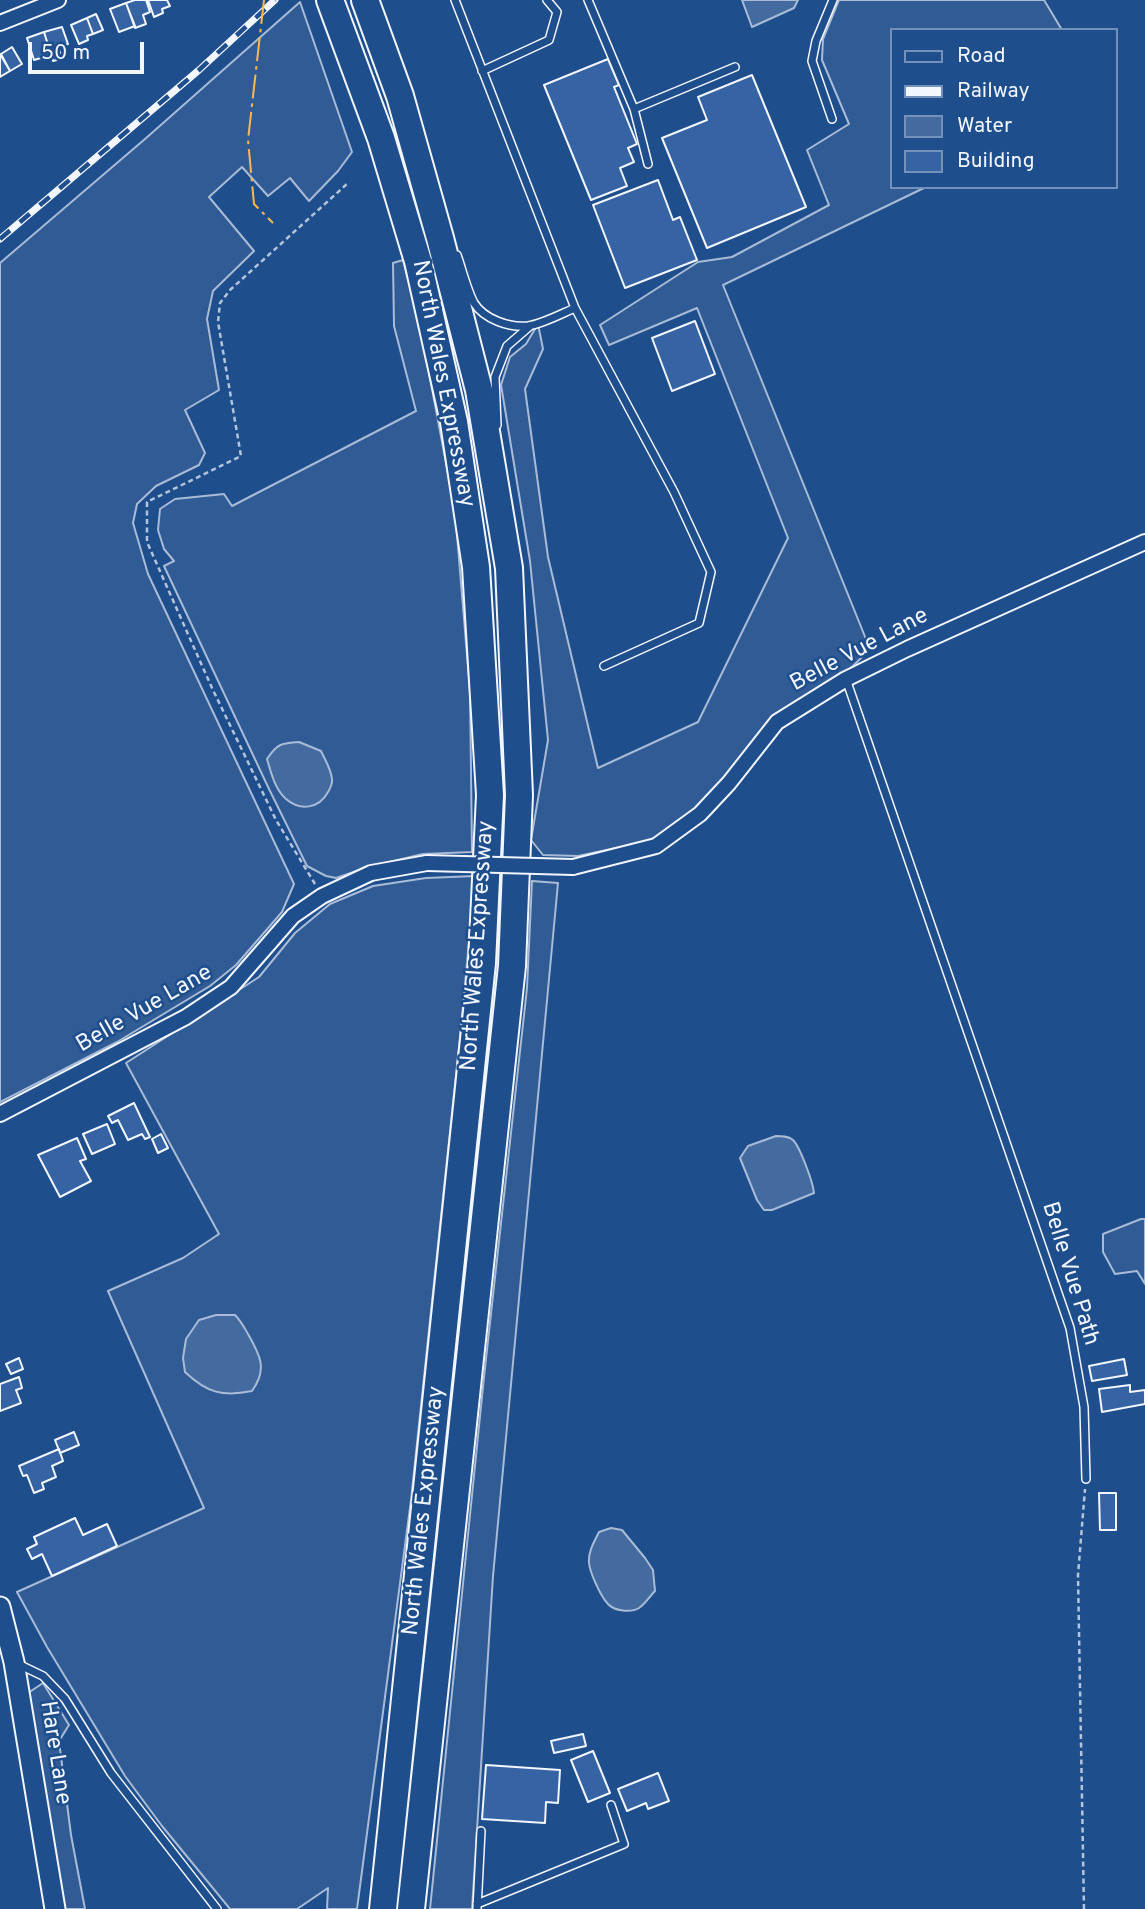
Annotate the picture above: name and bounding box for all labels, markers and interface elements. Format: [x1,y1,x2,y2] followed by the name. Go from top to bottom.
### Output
[32,28,147,72] scale bar
[890,28,1117,189] legend
[41,40,90,67] text: 50 m
[957,43,1006,70] text: Road
[957,78,1030,105] text: Railway
[957,113,1012,140] text: Water
[957,148,1035,175] text: Building
[404,258,480,510] street label: North Wales Expressway
[786,603,934,699] street label: Belle Vue Lane
[456,820,502,1072] street label: North Wales Expressway
[72,960,218,1060] street label: Belle Vue Lane
[1034,1199,1104,1349] street label: Belle Vue Path
[398,1385,452,1637] street label: North Wales Expressway
[32,1699,76,1807] street label: Hare Lane

